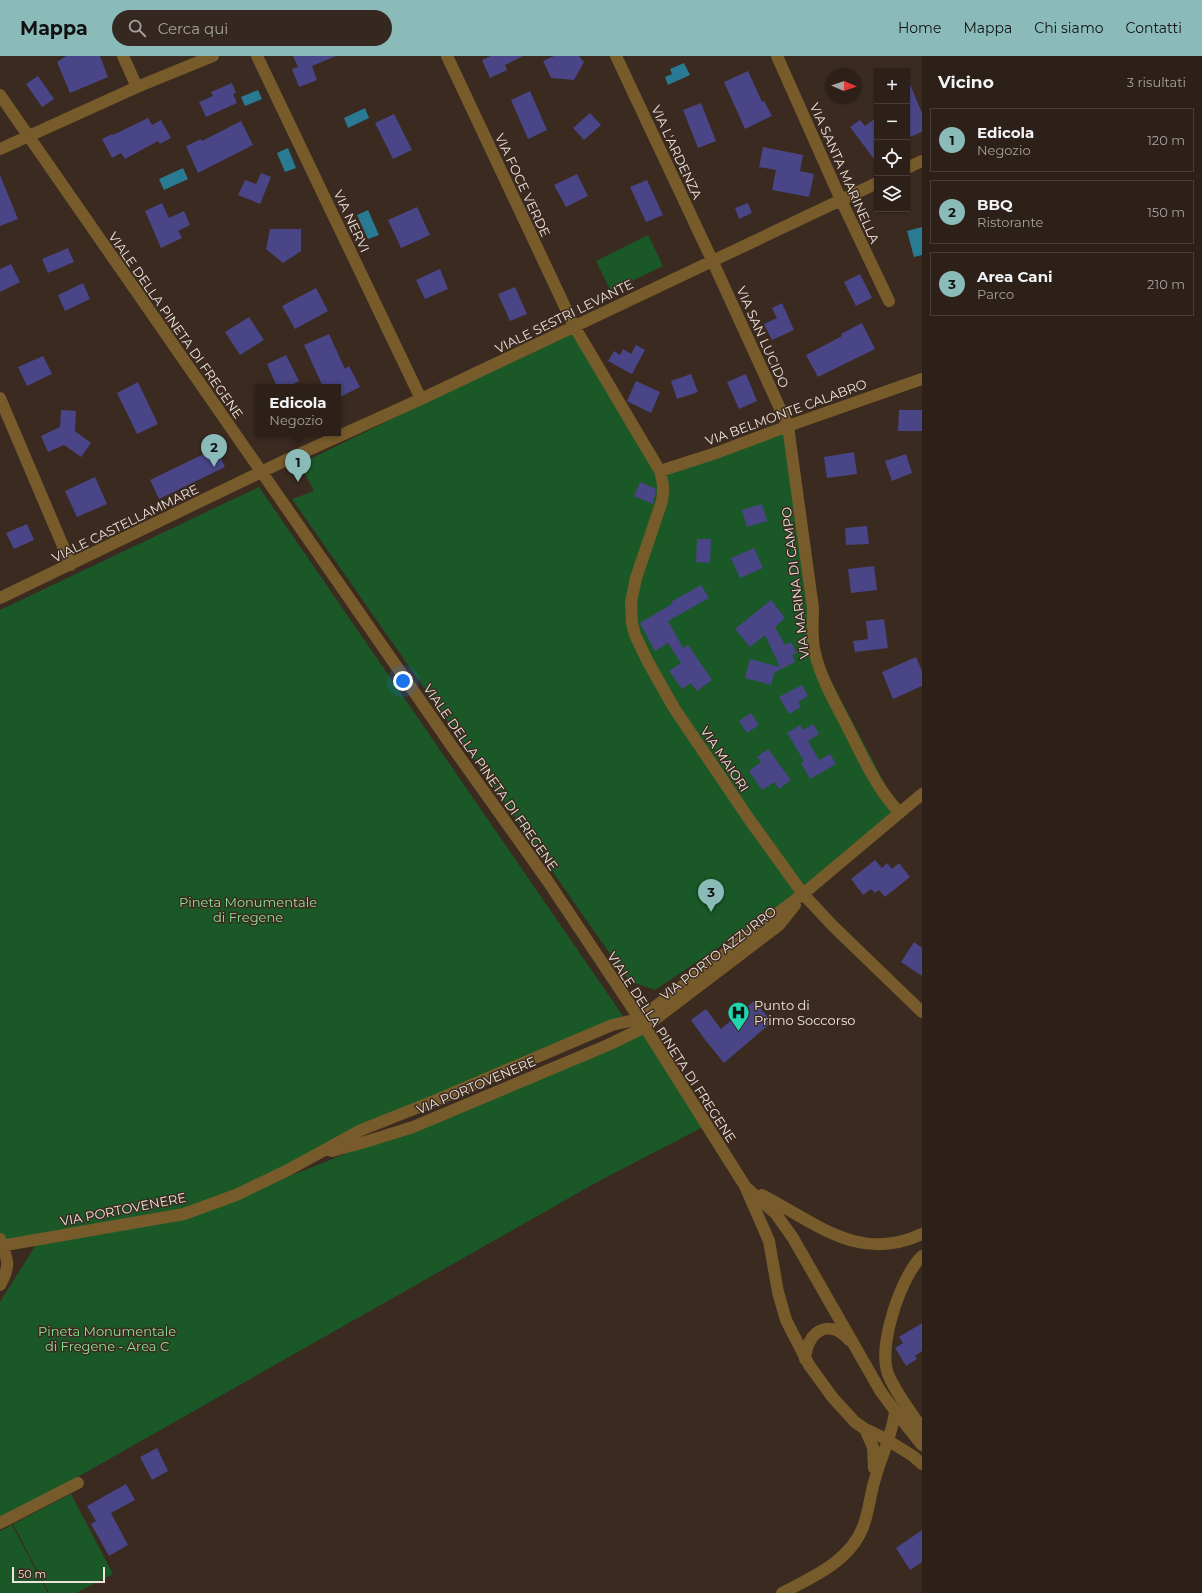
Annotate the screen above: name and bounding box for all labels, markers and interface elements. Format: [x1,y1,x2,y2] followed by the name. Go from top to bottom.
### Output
[112,10,392,46] search box
[20,17,88,40] text: Mappa
[126,17,148,39] icon: search
[158,19,228,38] text: Cerca qui
[898,19,941,37] text: Home
[963,19,1012,37] text: Mappa
[1034,19,1104,37] text: Chi siamo
[1126,19,1182,37] text: Contatti
[826,68,862,104] north arrow
[874,68,910,212] map controls
[874,68,910,104] button: +
[938,72,994,92] text: Vicino
[1127,74,1186,90] text: 3 risultati
[807,100,884,246] street label: VIA SANTA MARINELLA
[648,103,706,202] street label: VIA L'ARDENZA
[874,104,910,140] button: −
[977,123,1034,142] text: Edicola
[492,131,554,239] street label: VIA FOCE VERDE
[949,132,955,148] text: 1
[1147,132,1185,148] text: 120 m
[874,140,910,176] button: locate
[977,142,1031,158] text: Negozio
[874,176,910,212] button: layers
[331,187,373,255] street label: VIA NERVI
[977,195,1013,214] text: BBQ
[948,204,956,220] text: 2
[1147,204,1185,220] text: 150 m
[977,214,1043,230] text: Ristorante
[105,229,247,421] street label: VIALE DELLA PINETA DI FREGENE
[977,267,1053,286] text: Area Cani
[492,276,636,356] street label: VIALE SESTRI LEVANTE
[948,276,956,292] text: 3
[1147,276,1185,292] text: 210 m
[733,284,793,390] street label: VIA SAN LUCIDO
[977,286,1014,302] text: Parco
[703,375,869,449] street label: VIA BELMONTE CALABRO
[255,384,341,436] popup
[269,393,327,412] text: Edicola
[269,412,323,428] text: Negozio
[201,434,227,467] pin: 2
[285,449,311,482] pin: 1
[49,480,201,566] street label: VIALE CASTELLAMMARE
[778,506,812,660] street label: VIA MARINA DI CAMPO
[393,671,413,691] your location
[420,681,562,873] street label: VIALE DELLA PINETA DI FREGENE
[697,723,753,795] street label: VIA MAIORI
[698,879,724,912] pin: 3
[179,894,317,925] park label: Pineta Monumentale di Fregene
[657,903,779,1003] street label: VIA PORTO AZZURRO
[604,949,740,1145] street label: VIALE DELLA PINETA DI FREGENE
[754,997,855,1028] place label: Punto di Primo Soccorso
[726,999,752,1032] hospital icon: Punto di Primo Soccorso
[414,1053,538,1117] street label: VIA PORTOVENERE
[59,1189,187,1229] street label: VIA PORTOVENERE
[38,1323,176,1354] park label: Pineta Monumentale di Fregene - Area C
[12,1565,105,1584] scale bar
[18,1567,46,1581] text: 50 m

